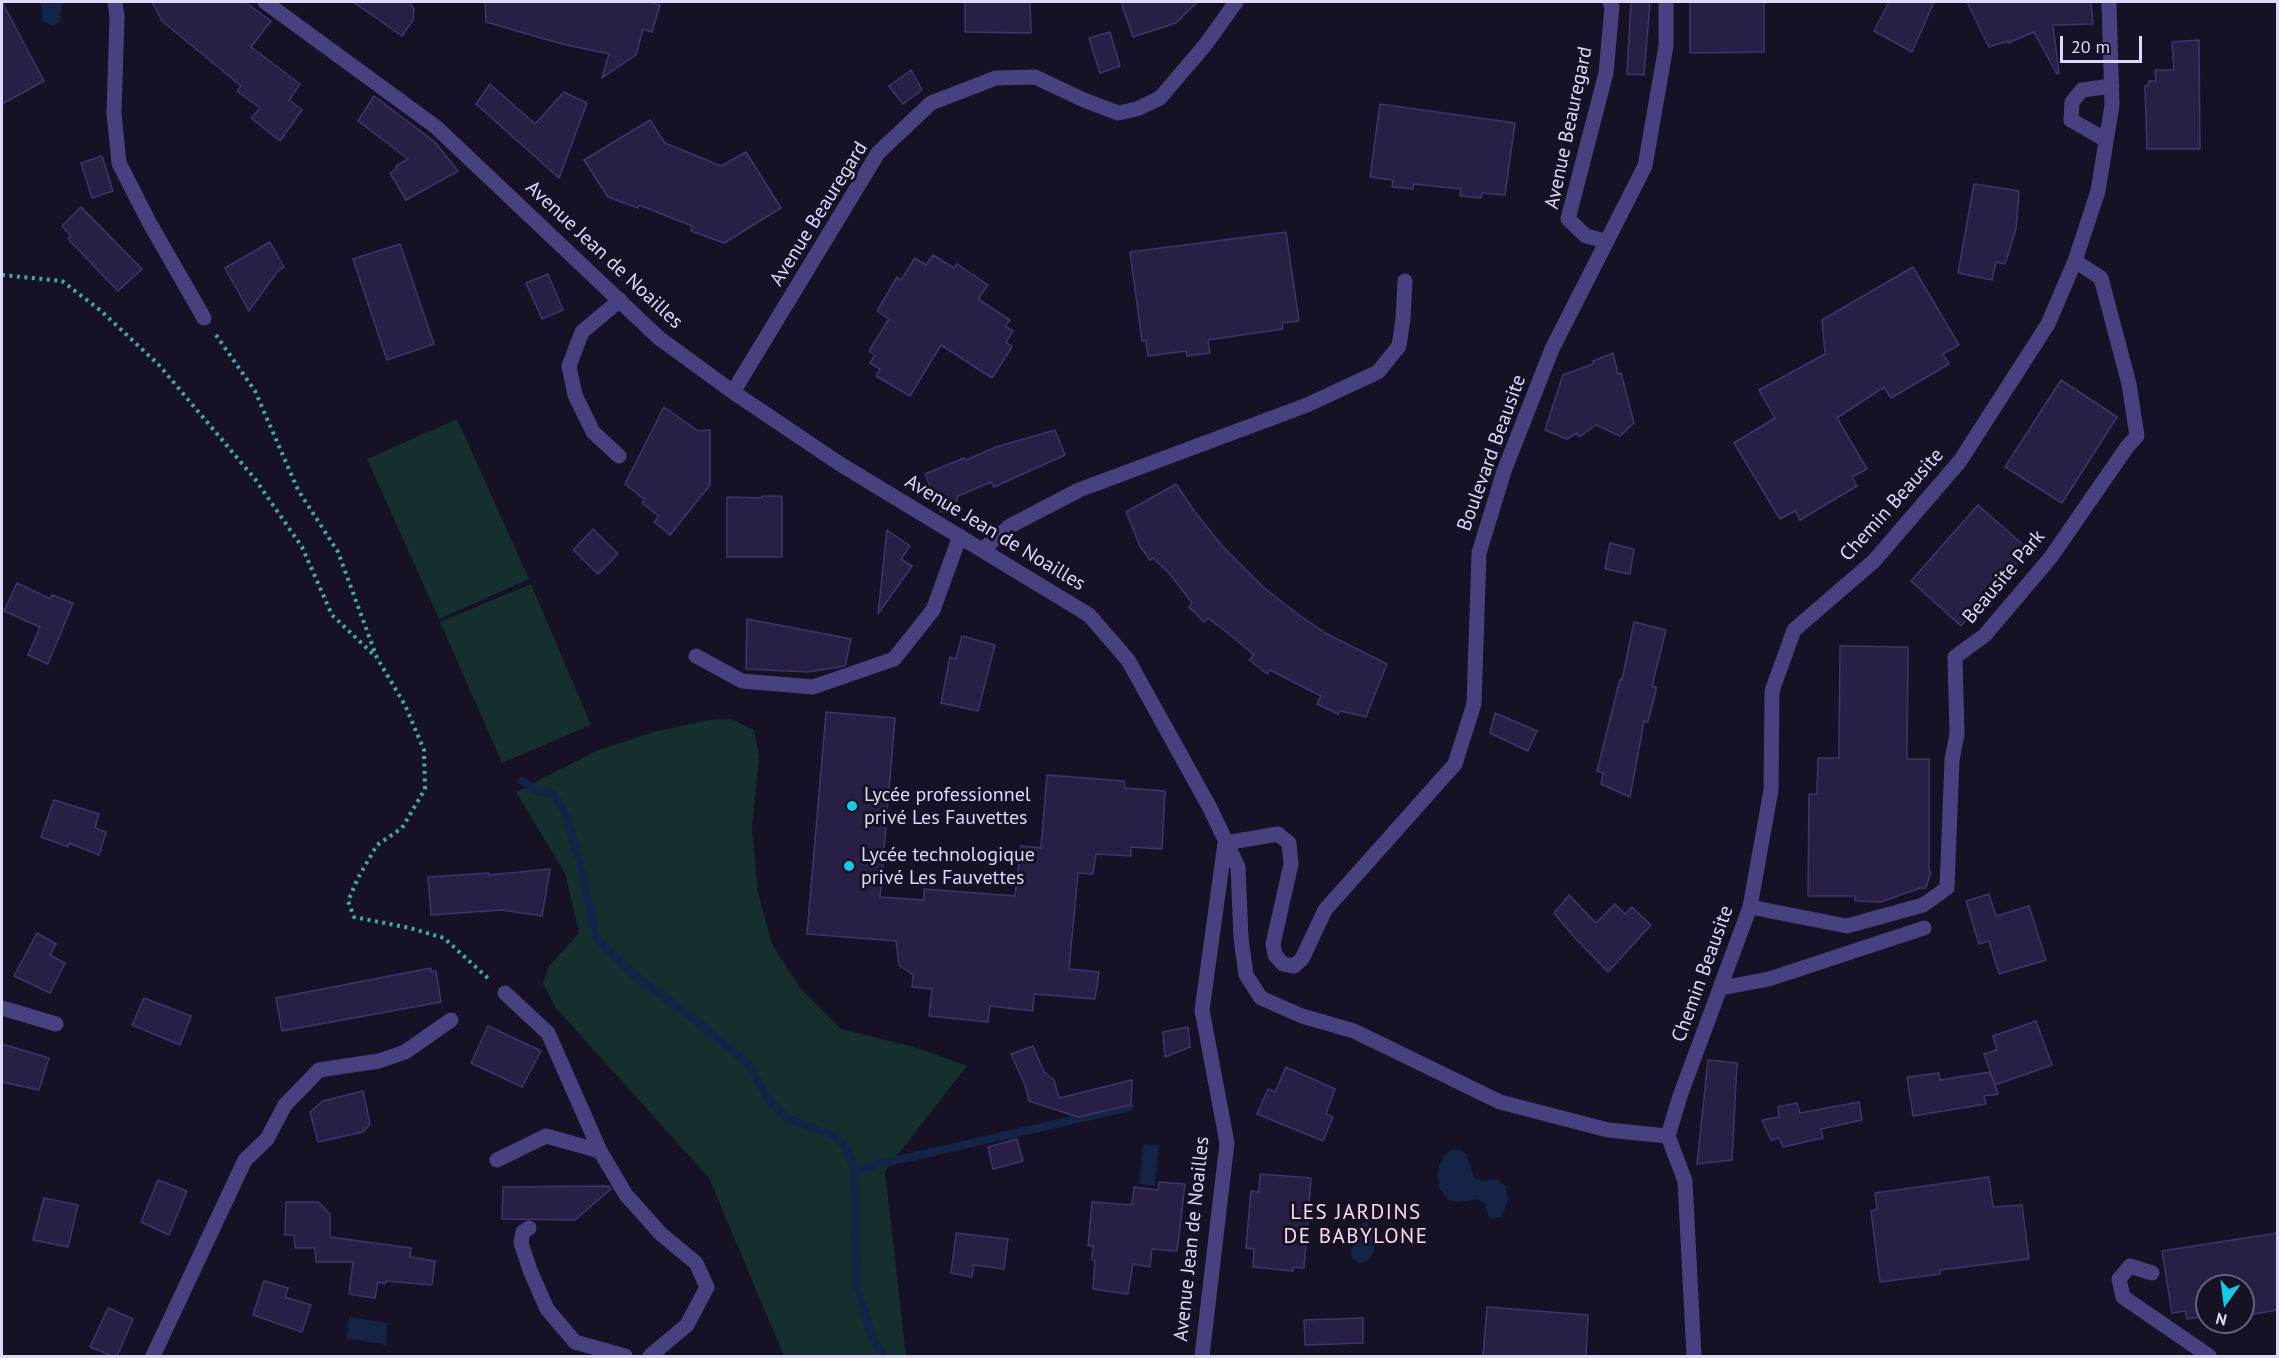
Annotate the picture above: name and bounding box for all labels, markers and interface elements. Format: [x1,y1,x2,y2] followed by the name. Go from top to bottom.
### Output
[2063,24,2146,62] scale bar
[2071,35,2110,58] text: 20 m
[1540,45,1598,211] street label: Avenue Beauregard
[765,138,873,290] street label: Avenue Beauregard
[521,176,687,334] street label: Avenue Jean de Noailles
[1453,372,1531,534] street label: Boulevard Beausite
[1835,444,1949,566] street label: Chemin Beausite
[901,470,1089,596] street label: Avenue Jean de Noailles
[1958,525,2050,629] street label: Beausite Park
[864,783,1031,830] place label: Lycée professionnel privé Les Fauvettes
[845,799,859,813] marker: Lycée professionnel privé Les Fauvettes
[861,843,1035,890] place label: Lycée technologique privé Les Fauvettes
[842,859,856,873] marker: Lycée technologique privé Les Fauvettes
[1667,903,1739,1045] street label: Chemin Beausite
[1169,1135,1215,1343] street label: Avenue Jean de Noailles
[1284,1200,1428,1250] district label: LES JARDINS DE BABYLONE
[2195,1274,2255,1334] north arrow
[2214,1309,2229,1331] text: N

